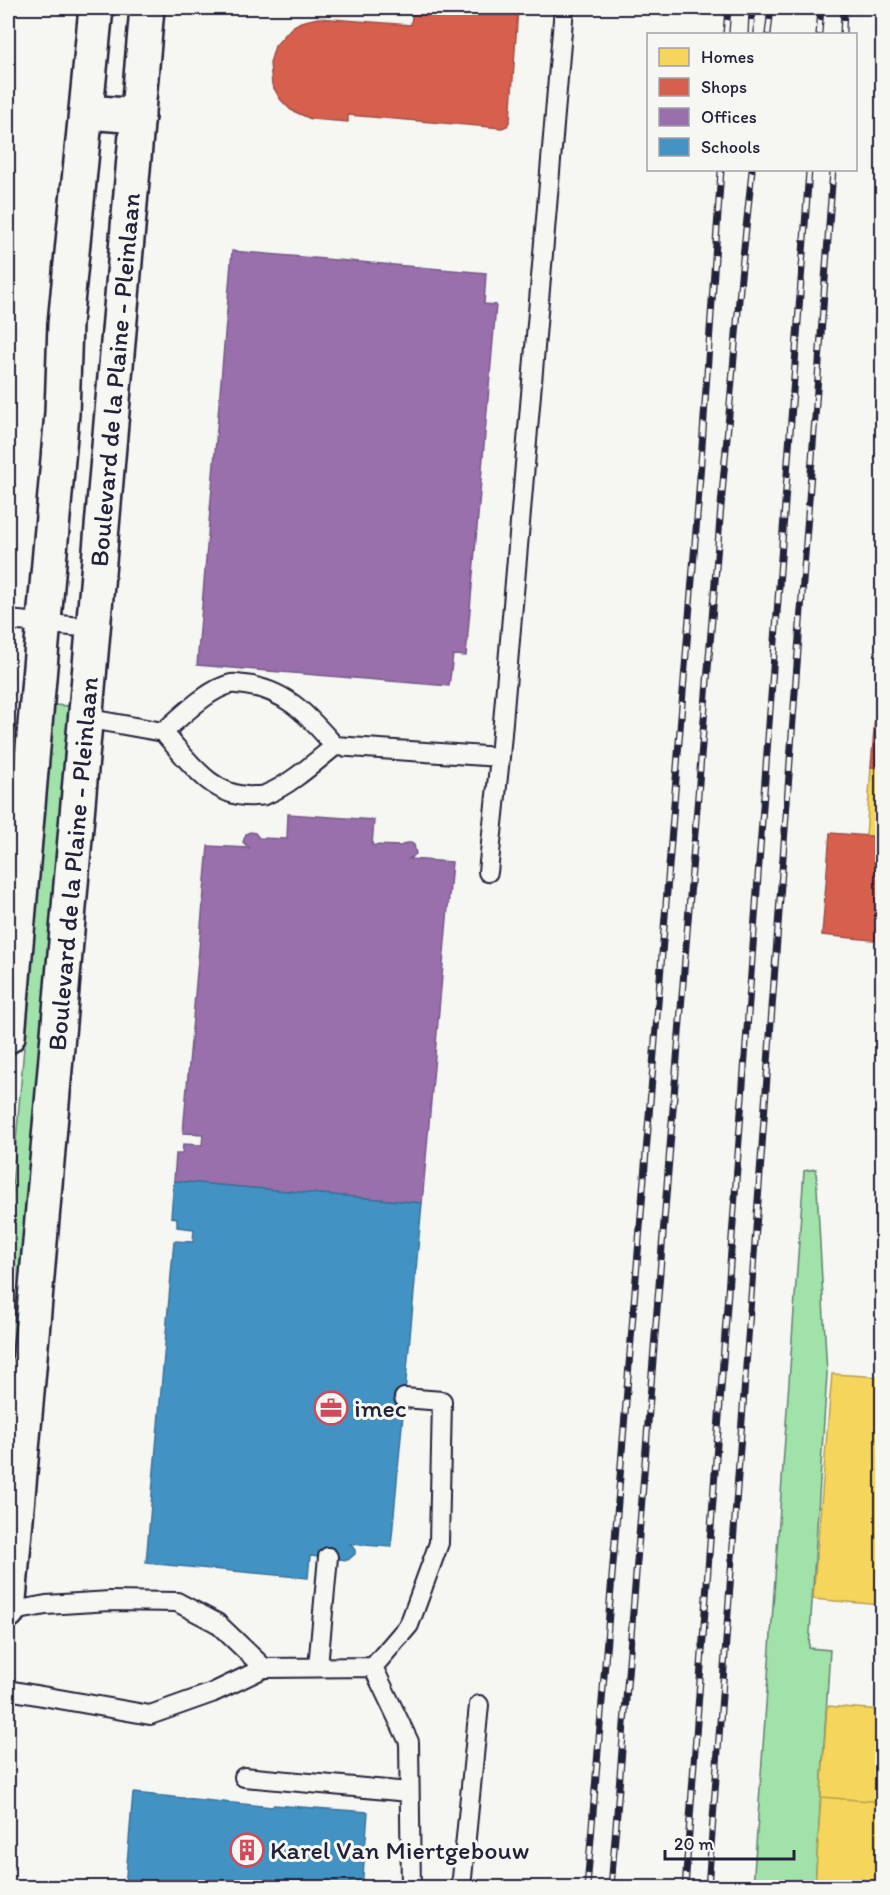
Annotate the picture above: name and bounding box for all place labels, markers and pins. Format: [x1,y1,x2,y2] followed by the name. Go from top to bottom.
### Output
[313,1390,349,1426] office icon: imec
[354,1392,407,1424] place label: imec
[229,1832,265,1868] building icon: Karel Van Miertgebouw
[270,1834,529,1866] place label: Karel Van Miertgebouw

